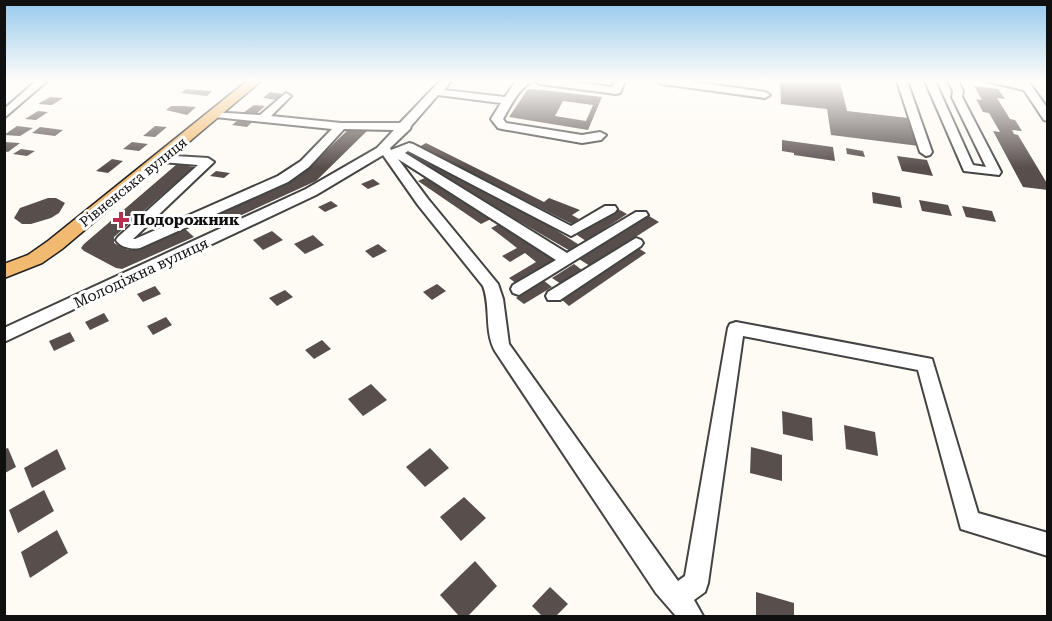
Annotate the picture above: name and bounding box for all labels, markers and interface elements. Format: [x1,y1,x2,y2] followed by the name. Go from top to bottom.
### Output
[76,134,190,230] street label: Рівненська вулиця
[133,211,240,229] place label: Подорожник
[114,213,128,227] marker: Подорожник
[71,234,211,312] street label: Молодіжна вулиця

